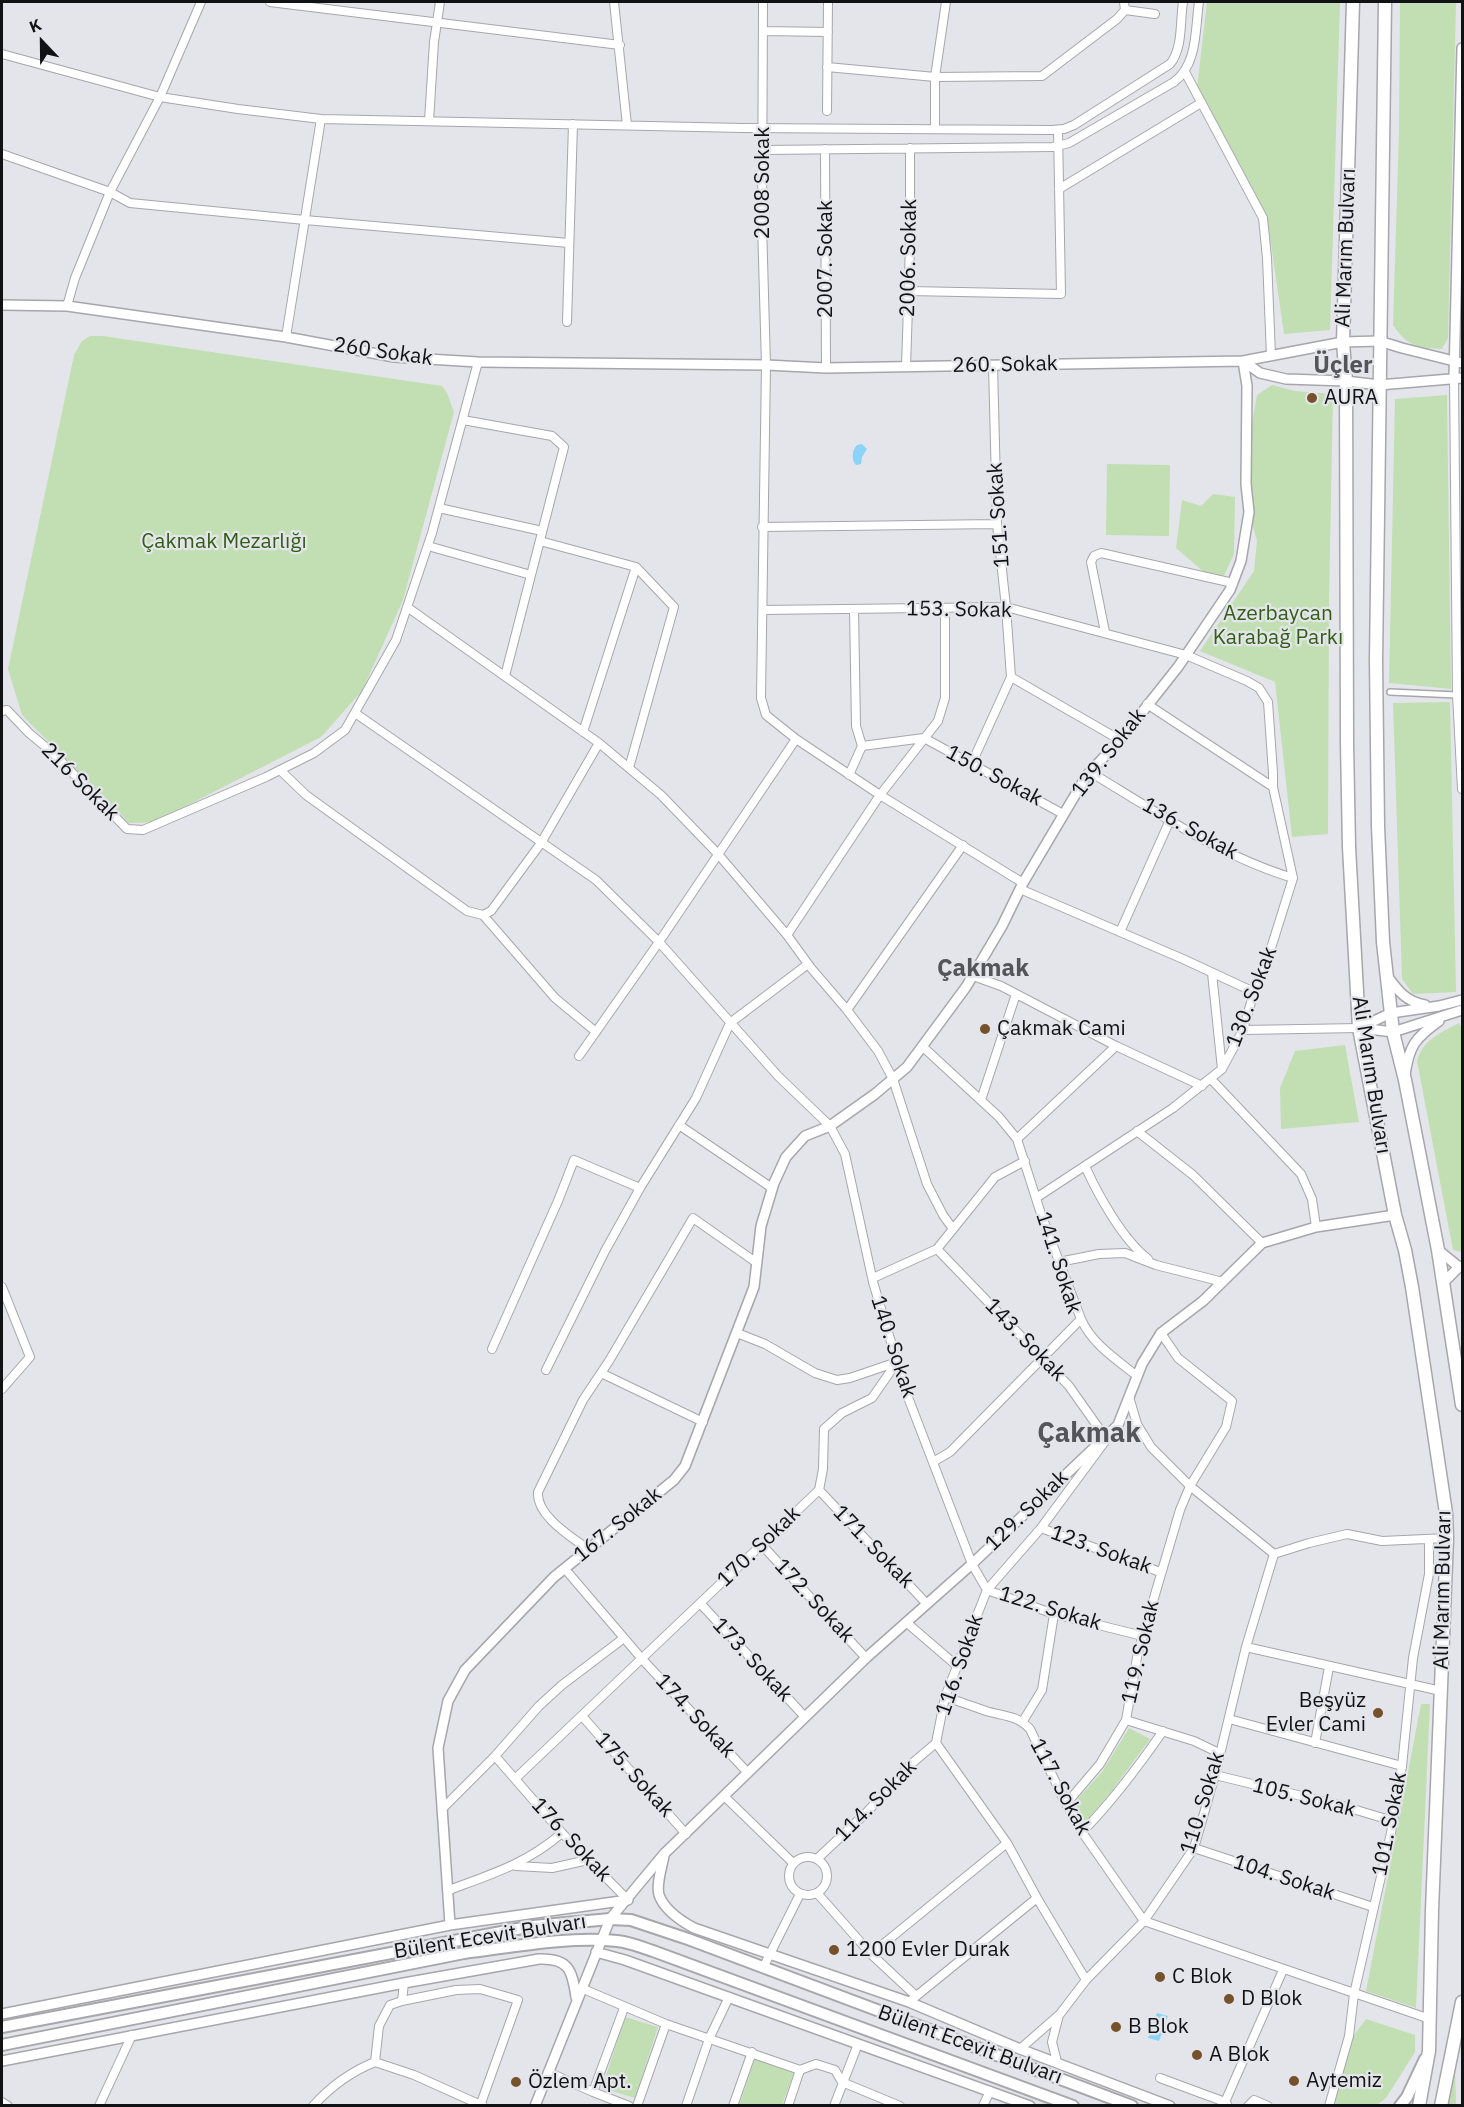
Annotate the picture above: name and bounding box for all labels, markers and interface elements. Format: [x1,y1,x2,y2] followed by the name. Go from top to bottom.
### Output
[12,12,72,72] north arrow
[26,14,44,37] text: K
[750,127,776,239] street label: 2008 Sokak
[1331,168,1361,328] street label: Ali Marım Bulvarı
[895,199,923,317] street label: 2006. Sokak
[813,200,839,318] street label: 2007. Sokak
[332,333,434,371] street label: 260 Sokak
[952,351,1058,379] street label: 260. Sokak
[1313,352,1373,380] district label: Üçler
[1324,385,1378,411] place label: AURA
[1305,391,1319,405] marker: AURA
[983,461,1015,569] street label: 151. Sokak
[141,529,307,555] park label: Çakmak Mezarlığı
[906,596,1012,624] street label: 153. Sokak
[1213,601,1343,651] park label: Azerbaycan Karabağ Parkı
[1067,704,1151,802] street label: 139. Sokak
[36,738,124,826] street label: 216 Sokak
[941,740,1047,812] street label: 150. Sokak
[1138,792,1242,866] street label: 136. Sokak
[1221,943,1283,1051] street label: 130. Sokak
[937,955,1029,983] district label: Çakmak
[1346,994,1396,1156] street label: Ali Marım Bulvarı
[997,1016,1126,1042] place label: Çakmak Cami
[978,1022,992,1036] marker: Çakmak Cami
[1030,1209,1086,1317] street label: 141. Sokak
[865,1293,921,1401] street label: 140. Sokak
[979,1293,1071,1387] street label: 143. Sokak
[1037,1418,1141,1450] district label: Çakmak
[980,1465,1074,1557] street label: 129. Sokak
[569,1482,667,1568] street label: 167. Sokak
[827,1500,919,1594] street label: 171. Sokak
[712,1501,806,1593] street label: 170. Sokak
[1429,1510,1457,1670] street label: Ali Marım Bulvarı
[1047,1520,1155,1580] street label: 123. Sokak
[769,1554,859,1648] street label: 172. Sokak
[996,1582,1104,1636] street label: 122. Sokak
[1117,1598,1165,1706] street label: 119. Sokak
[931,1611,989,1719] street label: 116. Sokak
[707,1613,797,1707] street label: 173. Sokak
[650,1669,740,1763] street label: 174. Sokak
[1266,1688,1366,1738] place label: Beşyüz Evler Cami
[1371,1706,1385,1720] marker: Beşyüz Evler Cami
[589,1727,679,1823] street label: 175. Sokak
[1024,1734,1096,1840] street label: 117. Sokak
[1176,1749,1230,1857] street label: 110. Sokak
[830,1755,922,1847] street label: 114. Sokak
[1368,1770,1412,1878] street label: 101. Sokak
[1250,1773,1358,1823] street label: 105. Sokak
[526,1793,616,1887] street label: 176. Sokak
[1230,1850,1338,1906] street label: 104. Sokak
[392,1909,588,1965] street label: Bülent Ecevit Bulvarı
[846,1937,1010,1963] place label: 1200 Evler Durak
[827,1943,841,1957] marker: 1200 Evler Durak
[1172,1964,1232,1990] place label: C Blok
[1153,1970,1167,1984] marker: C Blok
[1241,1986,1302,2012] place label: D Blok
[1222,1992,1236,2006] marker: D Blok
[874,2000,1066,2090] street label: Bülent Ecevit Bulvarı
[1128,2014,1189,2040] place label: B Blok
[1109,2020,1123,2034] marker: B Blok
[1209,2042,1270,2068] place label: A Blok
[1190,2048,1204,2062] marker: A Blok
[1306,2068,1382,2094] place label: Aytemiz
[528,2069,632,2095] place label: Özlem Apt.
[1287,2074,1301,2088] marker: Aytemiz
[509,2075,523,2089] marker: Özlem Apt.

